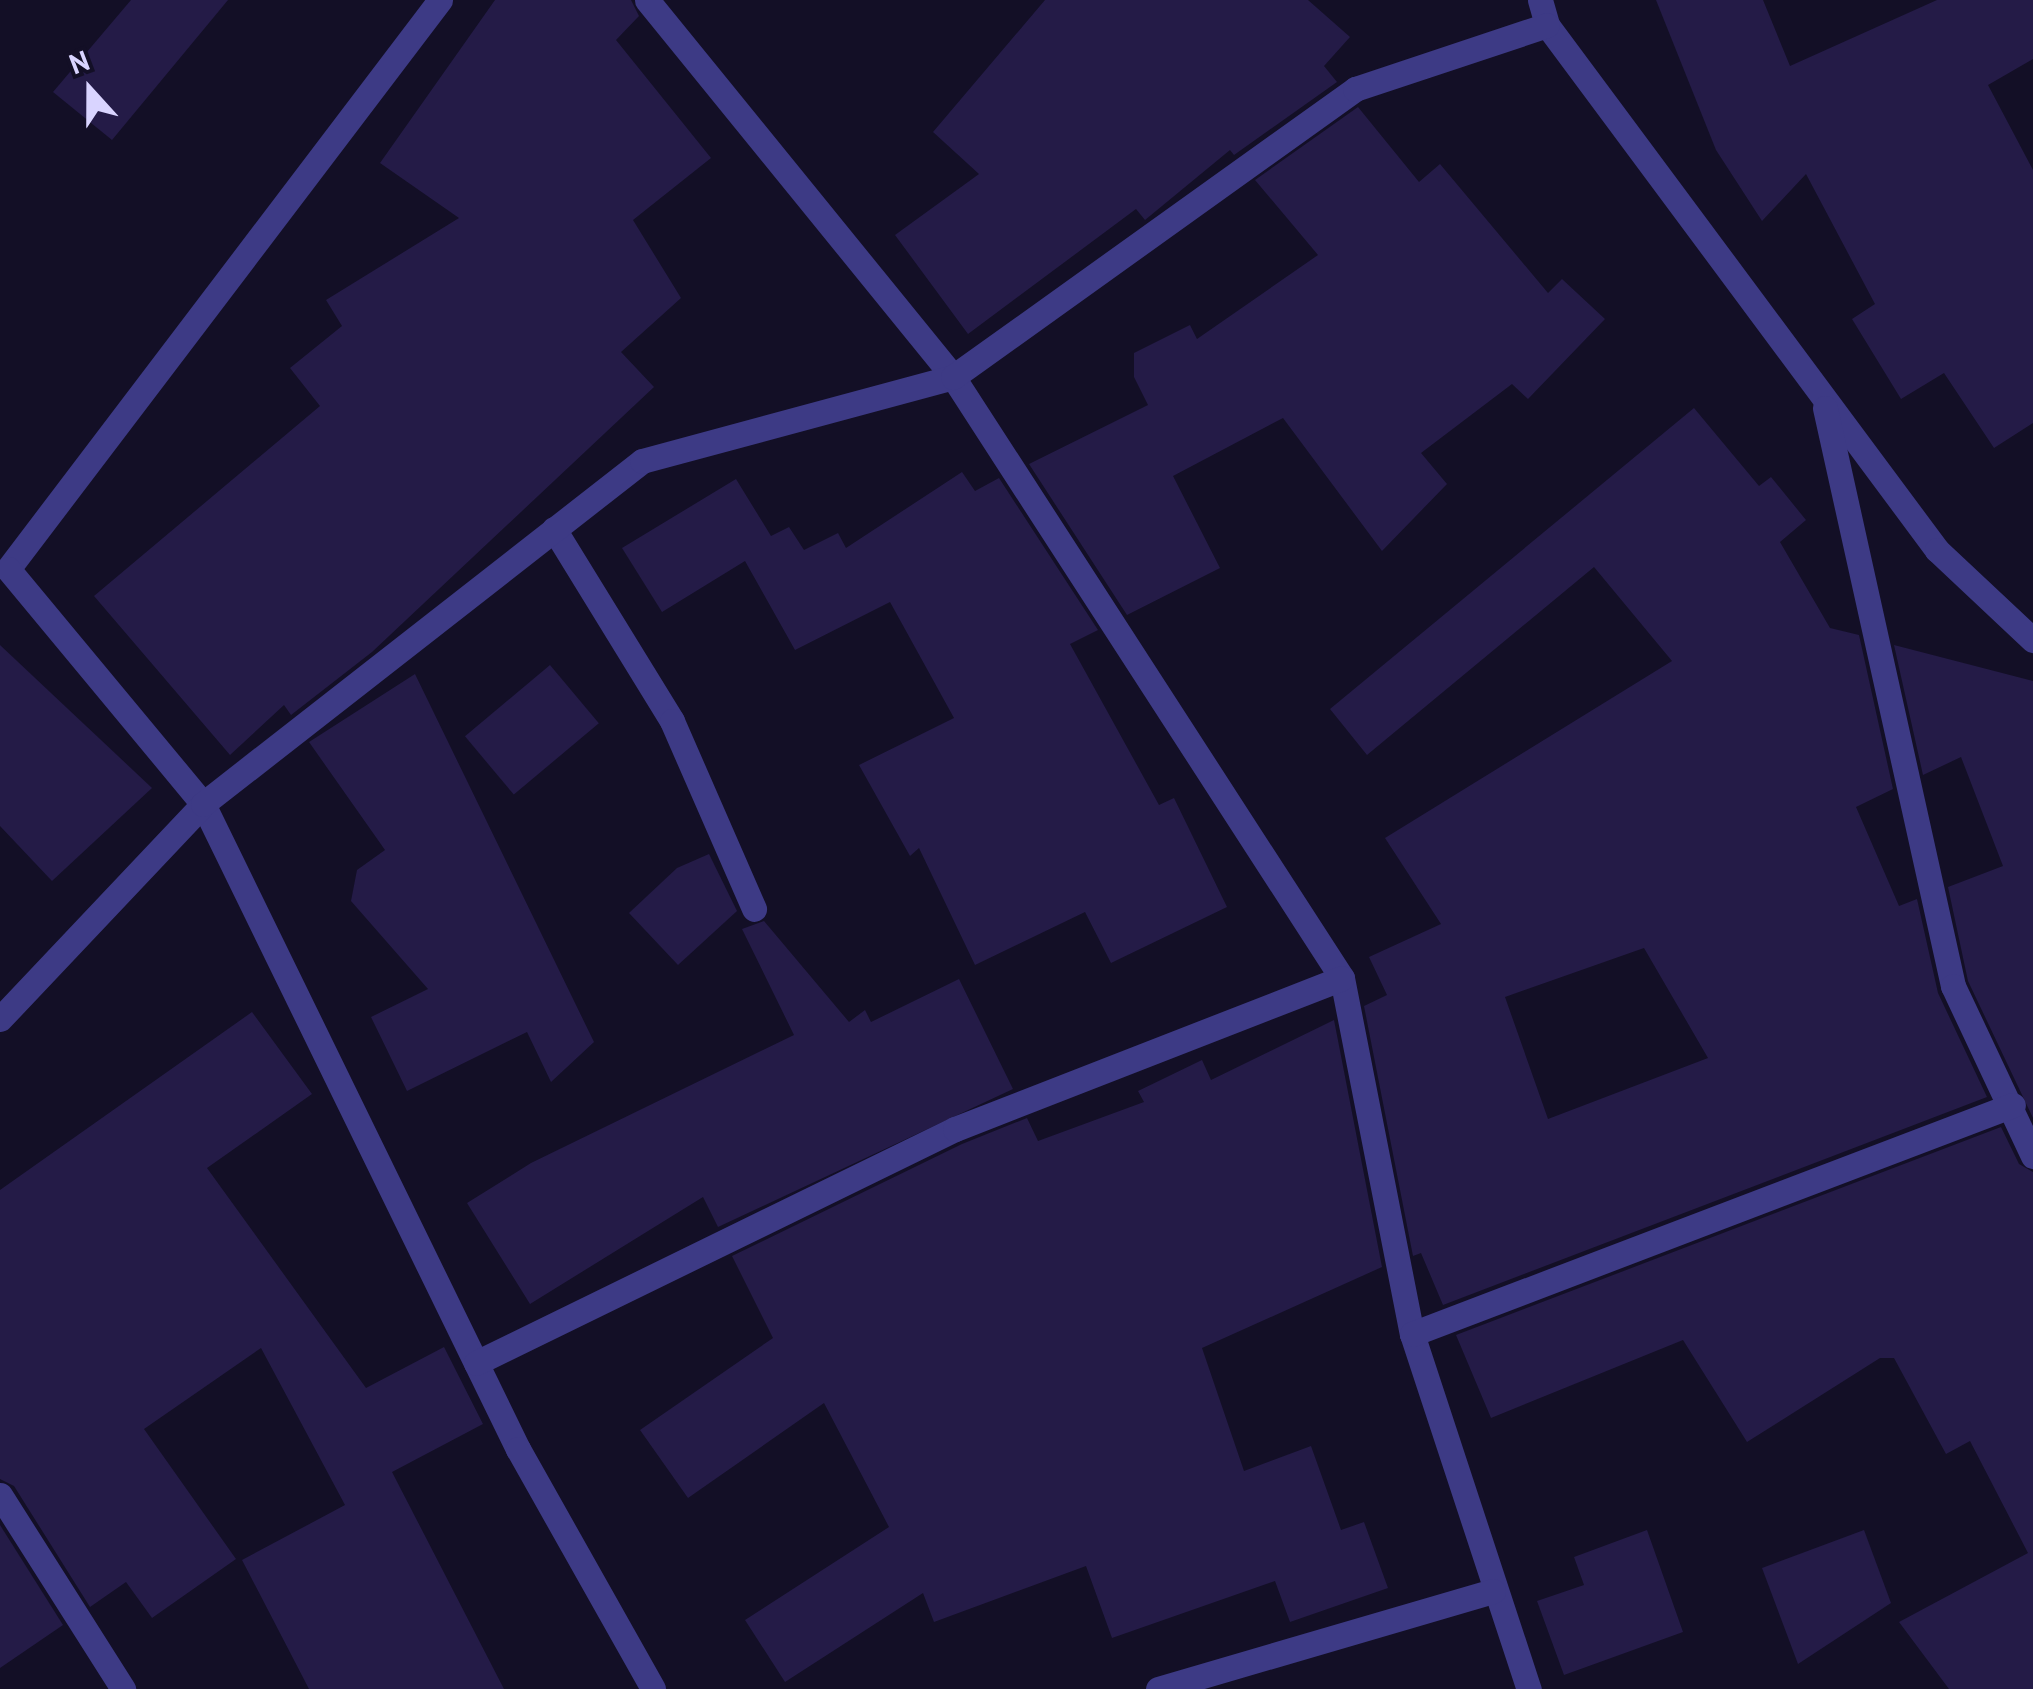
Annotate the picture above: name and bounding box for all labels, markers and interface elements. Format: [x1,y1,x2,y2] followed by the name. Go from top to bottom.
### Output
[40,40,140,140] north arrow
[64,41,94,82] text: N

